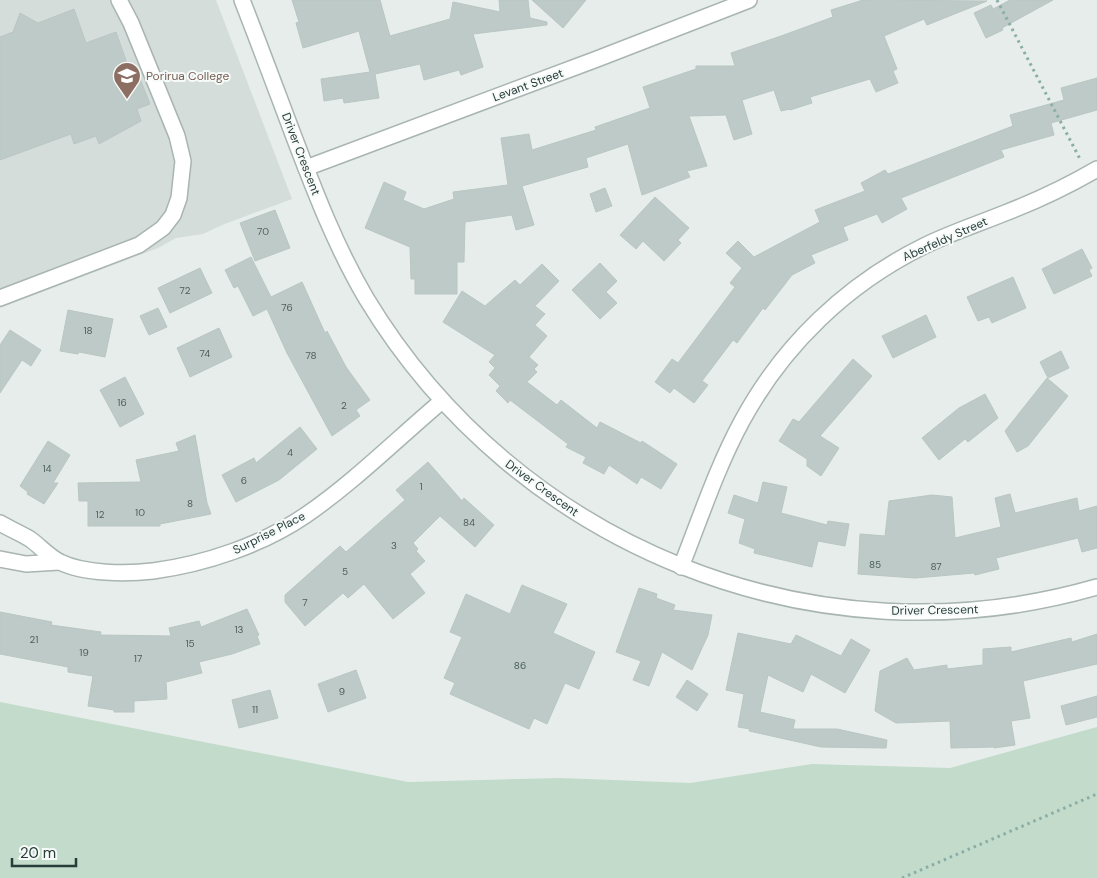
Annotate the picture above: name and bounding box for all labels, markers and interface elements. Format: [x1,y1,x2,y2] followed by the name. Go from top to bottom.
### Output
[112,61,142,100] school or university icon: Porirua College
[490,65,566,105] street label: Levant Street
[146,68,229,84] place label: Porirua College
[278,111,324,198] street label: Driver Crescent
[900,213,990,265] street label: Aberfeldy Street
[257,225,269,238] house number: 70
[180,284,191,297] house number: 72
[281,301,293,314] house number: 76
[83,324,93,337] house number: 18
[200,347,210,360] house number: 74
[305,349,317,362] house number: 78
[117,396,127,409] house number: 16
[341,399,347,412] house number: 2
[287,446,293,459] house number: 4
[502,456,582,520] street label: Driver Crescent
[42,462,52,475] house number: 14
[241,474,247,487] house number: 6
[419,480,423,493] house number: 1
[187,497,193,510] house number: 8
[135,506,145,519] house number: 10
[96,508,105,521] house number: 12
[230,508,308,558] street label: Surprise Place
[463,516,475,529] house number: 84
[391,539,397,552] house number: 3
[869,558,881,571] house number: 85
[930,560,942,573] house number: 87
[342,565,348,578] house number: 5
[302,596,308,609] house number: 7
[891,601,979,619] street label: Driver Crescent
[234,623,244,636] house number: 13
[30,633,38,646] house number: 21
[185,637,195,650] house number: 15
[79,646,89,659] house number: 19
[134,652,142,665] house number: 17
[514,659,526,672] house number: 86
[339,685,345,698] house number: 9
[252,703,258,716] house number: 11
[12,836,76,868] scale bar
[20,843,56,863] text: 20 m

